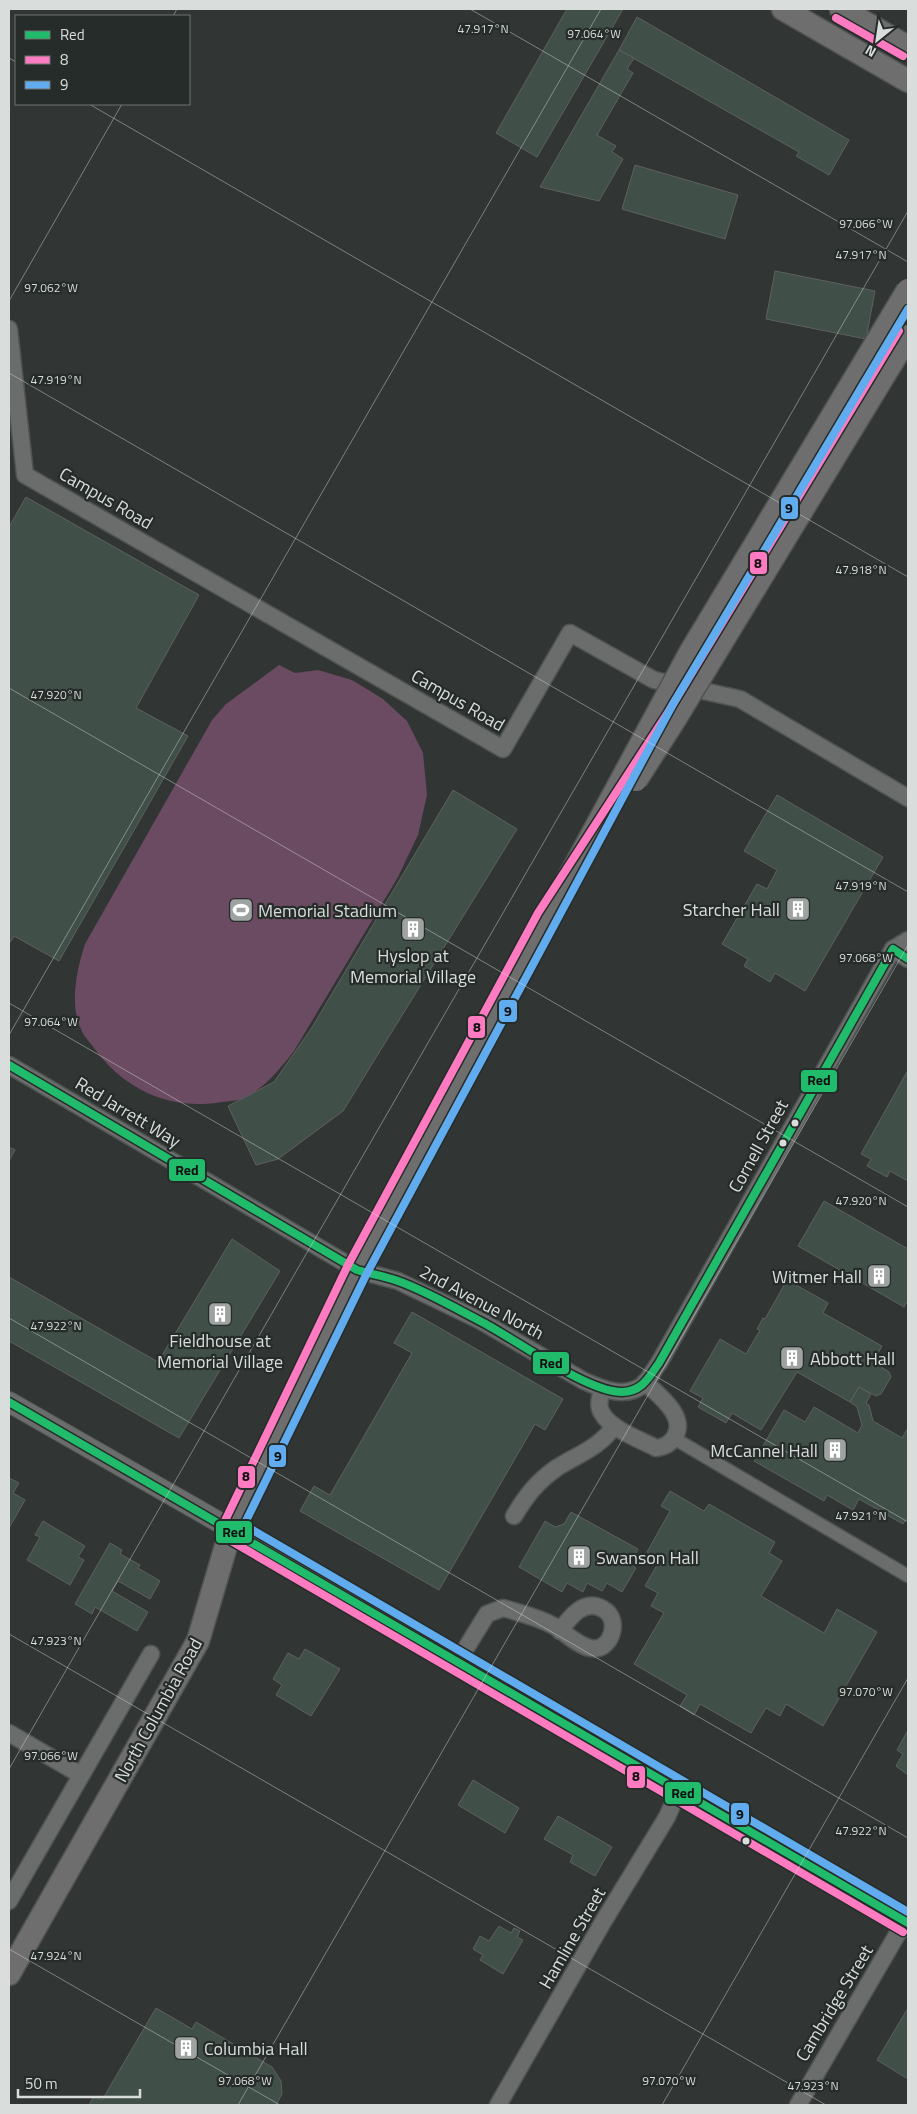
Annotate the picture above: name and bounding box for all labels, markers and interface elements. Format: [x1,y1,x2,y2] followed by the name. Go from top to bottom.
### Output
[15,15,190,105] legend
[852,15,902,65] north arrow
[457,19,509,38] text: 47.917°N
[60,23,85,46] text: Red
[567,24,621,43] text: 97.064°W
[861,40,880,63] text: N
[60,48,68,71] text: 8
[60,73,68,96] text: 9
[839,214,893,233] text: 97.066°W
[835,245,887,264] text: 47.917°N
[24,278,78,297] text: 97.062°W
[30,370,82,389] text: 47.919°N
[54,460,158,536] street label: Campus Road
[780,496,799,520] line badge: 9
[785,497,793,518] text: 9
[749,551,768,575] line badge: 8
[754,552,762,573] text: 8
[835,560,887,579] text: 47.918°N
[406,662,510,738] street label: Campus Road
[30,685,82,704] text: 47.920°N
[835,876,887,895] text: 47.919°N
[683,896,780,923] place label: Starcher Hall
[785,896,811,922] building icon: Starcher Hall
[228,897,254,923] sports icon: Memorial Stadium
[258,897,397,924] place label: Memorial Stadium
[400,916,426,942] building icon: Hyslop at Memorial Village
[350,942,476,990] place label: Hyslop at Memorial Village
[839,948,893,967] text: 97.068°W
[498,999,518,1023] line badge: 9
[504,1000,512,1021] text: 9
[24,1012,78,1031] text: 97.064°W
[467,1015,486,1039] line badge: 8
[473,1016,481,1037] text: 8
[800,1069,838,1093] line badge: Red
[807,1069,831,1090] text: Red
[70,1070,186,1154] street label: Red Jarrett Way
[721,1094,795,1197] street label: Cornell Street
[790,1118,800,1128] unlabelled marker
[778,1138,788,1148] unlabelled marker
[168,1158,206,1182] line badge: Red
[175,1159,199,1180] text: Red
[835,1191,887,1210] text: 47.920°N
[415,1258,549,1346] street label: 2nd Avenue North
[772,1263,862,1290] place label: Witmer Hall
[866,1263,892,1289] building icon: Witmer Hall
[207,1301,233,1327] building icon: Fieldhouse at Memorial Village
[30,1316,82,1335] text: 47.922°N
[157,1327,283,1375] place label: Fieldhouse at Memorial Village
[779,1345,805,1371] building icon: Abbott Hall
[810,1345,895,1372] place label: Abbott Hall
[532,1351,570,1375] line badge: Red
[539,1352,563,1373] text: Red
[710,1437,818,1464] place label: McCannel Hall
[822,1437,848,1463] building icon: McCannel Hall
[268,1444,287,1468] line badge: 9
[274,1445,282,1466] text: 9
[237,1465,256,1489] line badge: 8
[242,1465,250,1486] text: 8
[835,1506,887,1525] text: 47.921°N
[215,1520,253,1544] line badge: Red
[222,1521,246,1542] text: Red
[566,1544,592,1570] building icon: Swanson Hall
[596,1544,699,1571] place label: Swanson Hall
[30,1631,82,1650] text: 47.923°N
[107,1633,209,1787] street label: North Columbia Road
[839,1682,893,1701] text: 97.070°W
[24,1746,78,1765] text: 97.066°W
[626,1765,646,1789] line badge: 8
[632,1765,640,1786] text: 8
[664,1781,702,1805] line badge: Red
[671,1782,695,1803] text: Red
[730,1802,750,1826] line badge: 9
[736,1803,744,1824] text: 9
[835,1821,887,1840] text: 47.922°N
[741,1836,751,1846] unlabelled marker
[532,1882,612,1994] street label: Hamline Street
[789,1939,880,2066] street label: Cambridge Street
[30,1946,82,1965] text: 47.924°N
[173,2035,199,2061] building icon: Columbia Hall
[204,2035,308,2062] place label: Columbia Hall
[18,2066,140,2098] scale bar
[218,2071,272,2090] text: 97.068°W
[642,2071,696,2090] text: 97.070°W
[25,2072,58,2095] text: 50 m
[787,2076,839,2095] text: 47.923°N

